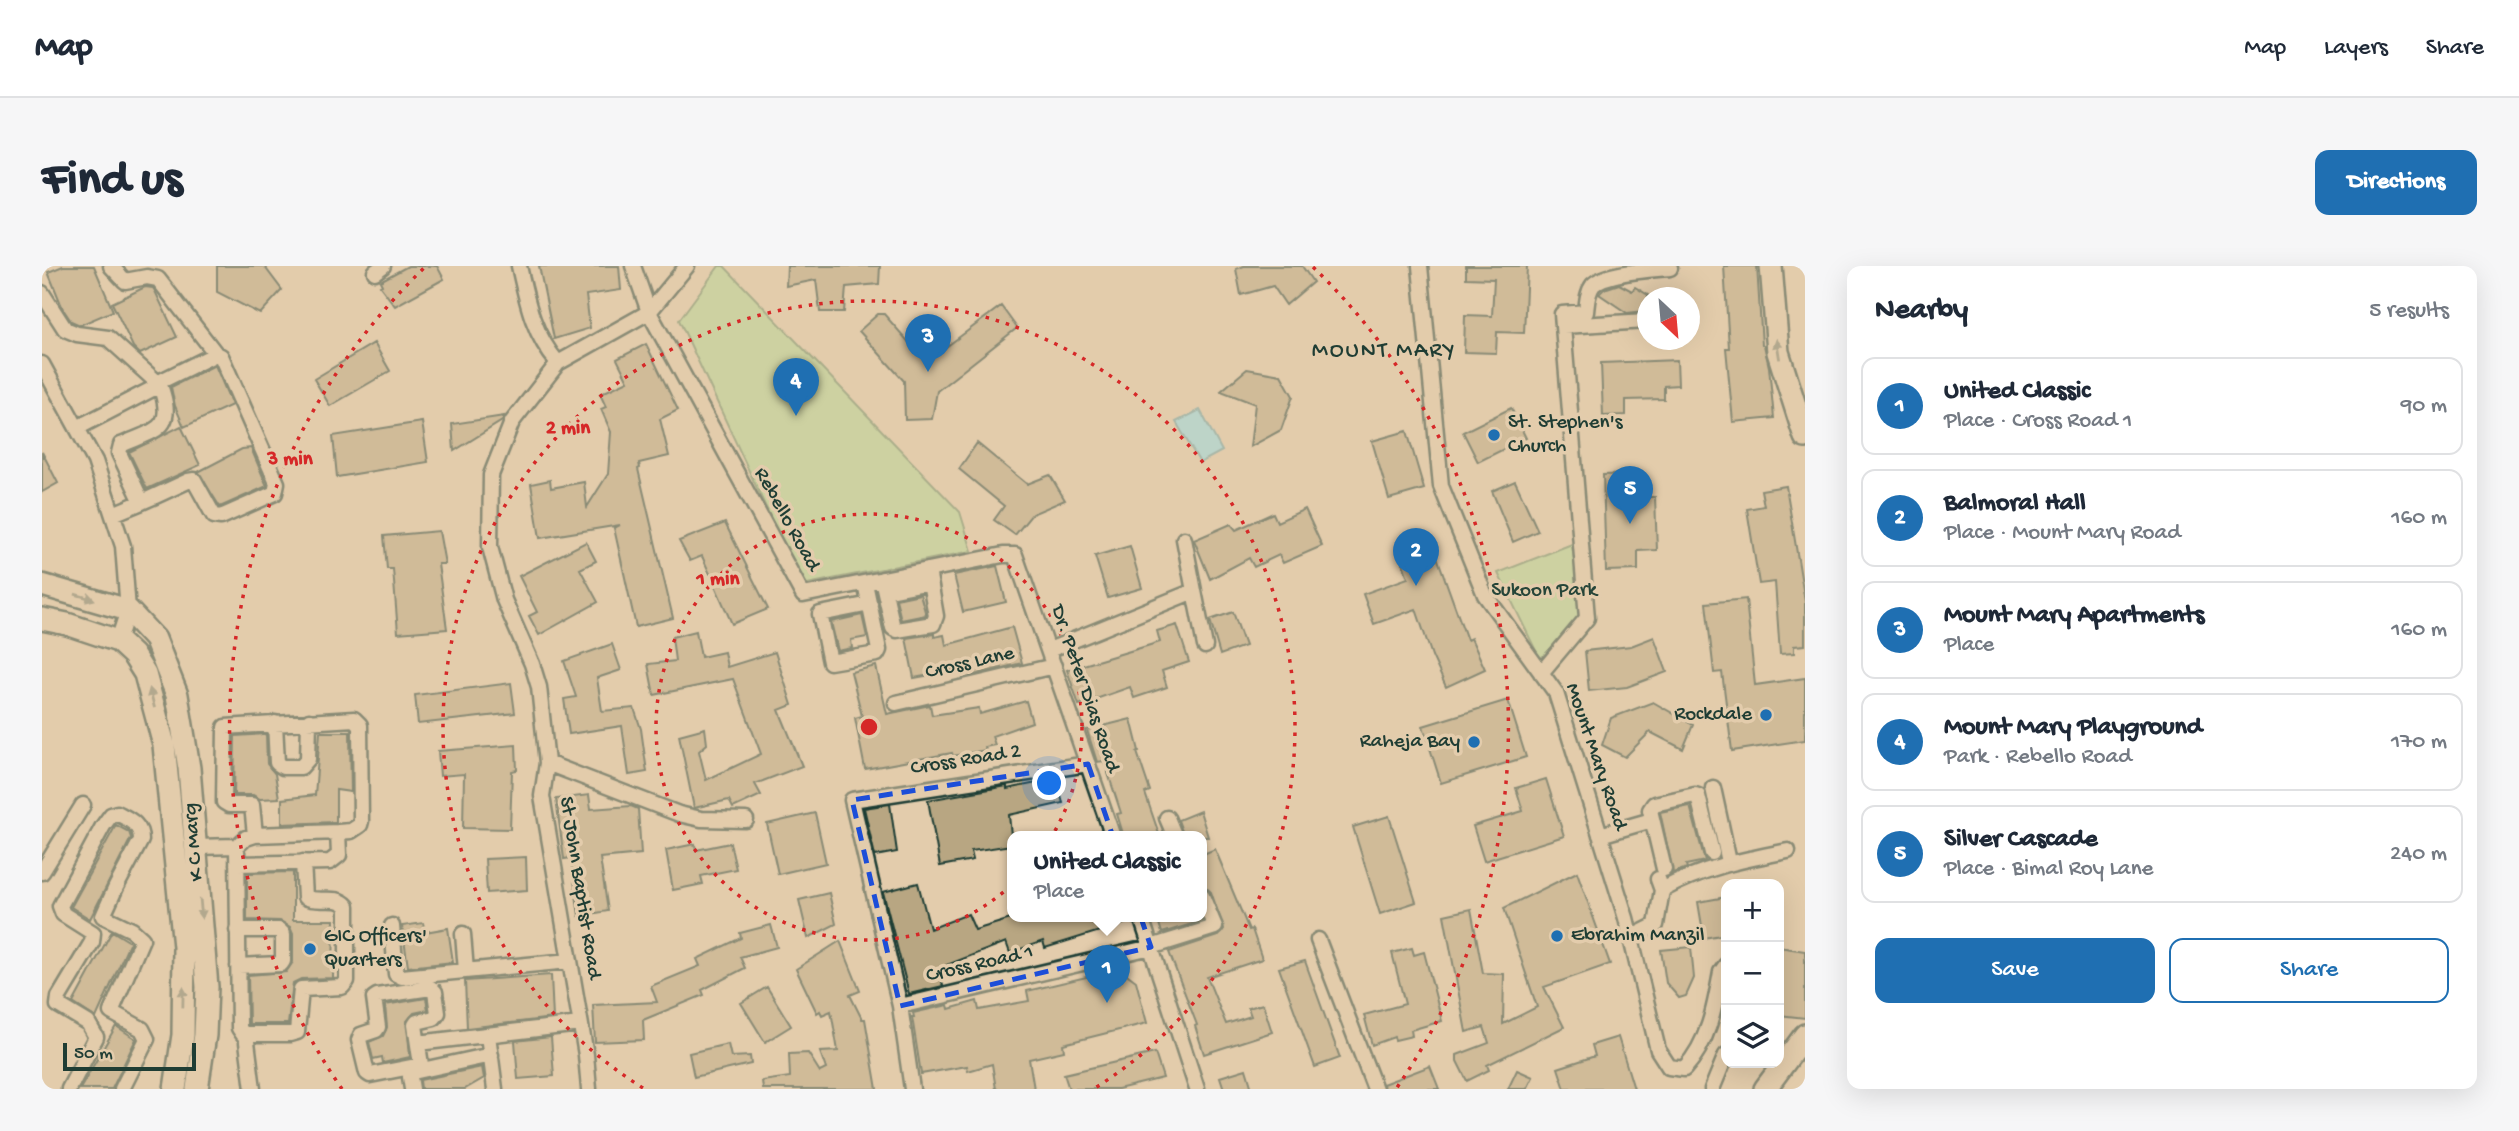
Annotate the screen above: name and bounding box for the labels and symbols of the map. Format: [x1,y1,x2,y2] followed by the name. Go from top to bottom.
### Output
[1637,287,1700,350] north arrow
[905,314,951,372] pin: 3
[1312,338,1456,365] district label: MOUNT MARY
[1773,338,1784,360] one-way arrow
[773,358,819,416] pin: 4
[1508,411,1624,460] place label: St. Stephen's Church
[546,417,591,442] text: 2 min
[1486,427,1502,443] marker: St. Stephen's Church
[266,448,314,473] text: 3 min
[747,464,826,578] street label: Rebello Road
[1607,466,1653,524] pin: 5
[1393,528,1439,586] pin: 2
[696,568,740,593] text: 1 min
[1491,579,1600,604] park label: Sukoon Park
[75,593,96,603] one-way arrow
[1043,600,1125,778] street label: Dr. Peter Dias Road
[923,641,1018,686] street label: Cross Lane
[1558,680,1632,835] street label: Mount Mary Road
[146,687,157,709] one-way arrow
[1674,703,1753,728] place label: Rockdale
[1758,707,1774,723] marker: Rockdale
[857,715,881,739] centre of rings
[1360,730,1460,755] place label: Raheja Bay
[1466,734,1482,750] marker: Raheja Bay
[909,740,1023,782] street label: Cross Road 2
[1032,766,1066,800] your location
[552,795,606,983] street label: St John Baptist Road
[179,802,211,882] street label: K C Marg
[196,898,207,920] one-way arrow
[1571,924,1705,949] place label: Ebrahim Manzil
[324,925,427,974] place label: GIC Officers' Quarters
[1549,928,1565,944] marker: Ebrahim Manzil
[302,941,318,957] marker: GIC Officers' Quarters
[924,941,1036,989] street label: Cross Road 1
[1084,945,1130,1003] pin: 1
[178,986,189,1008] one-way arrow
[63,1040,196,1072] scale bar

